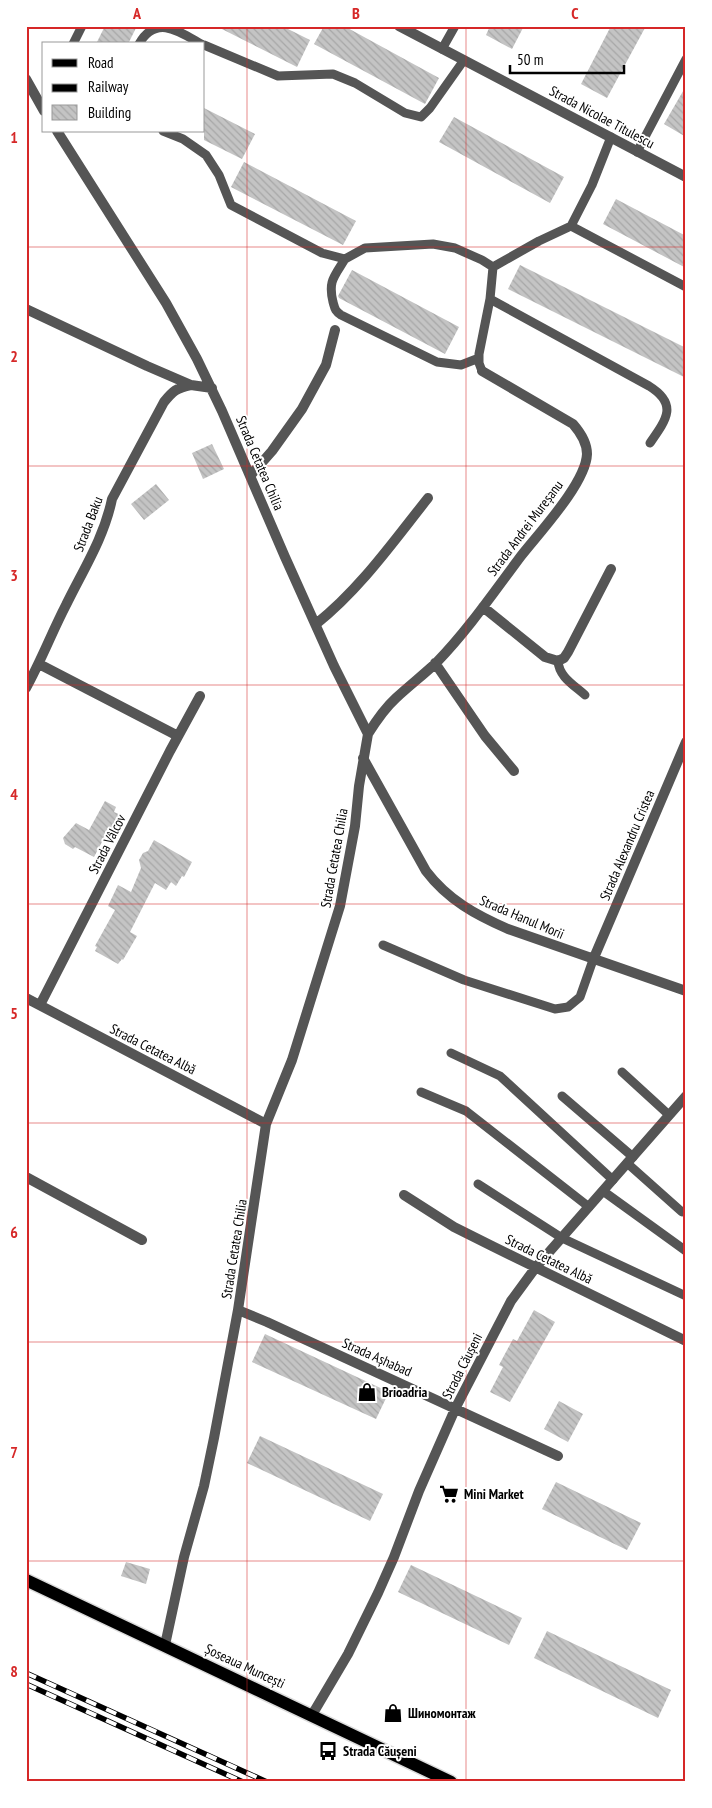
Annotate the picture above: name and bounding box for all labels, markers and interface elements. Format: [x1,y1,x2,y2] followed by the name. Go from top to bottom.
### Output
[132,3,142,23] text: A
[352,3,360,23] text: B
[571,3,579,23] text: C
[42,42,205,132] legend
[510,42,623,74] scale bar
[517,50,543,69] text: 50 m
[88,53,114,72] text: Road
[88,77,129,96] text: Railway
[546,82,658,152] street label: Strada Nicolae Titulescu
[88,103,131,122] text: Building
[10,127,18,147] text: 1
[10,346,18,366] text: 2
[232,413,288,513] street label: Strada Cetatea Chilia
[483,477,567,579] street label: Strada Andrei Mureșanu
[69,494,107,554] street label: Strada Baku
[10,565,18,585] text: 3
[10,784,18,804] text: 4
[596,787,658,903] street label: Strada Alexandru Cristea
[316,807,352,909] street label: Strada Cetatea Chilia
[84,811,130,877] street label: Strada Vâlcov
[477,891,567,943] street label: Strada Hanul Morii
[10,1003,18,1023] text: 5
[107,1020,199,1078] street label: Strada Cetatea Albă
[217,1198,251,1300] street label: Strada Cetatea Chilia
[10,1222,18,1242] text: 6
[503,1230,595,1288] street label: Strada Cetatea Albă
[438,1330,486,1402] street label: Strada Căușeni
[339,1334,415,1380] street label: Strada Așhabad
[356,1381,378,1403] shop icon: Brioadria
[382,1383,428,1401] place label: Brioadria
[10,1442,18,1462] text: 7
[438,1483,460,1505] supermarket icon: Mini Market
[464,1485,524,1503] place label: Mini Market
[202,1640,288,1692] street label: Șoseaua Muncești
[10,1661,18,1681] text: 8
[382,1702,404,1724] shop icon: Шиномонтаж
[408,1704,476,1722] place label: Шиномонтаж
[317,1740,339,1762] bus stop icon: Strada Căușeni
[343,1742,417,1760] place label: Strada Căușeni

